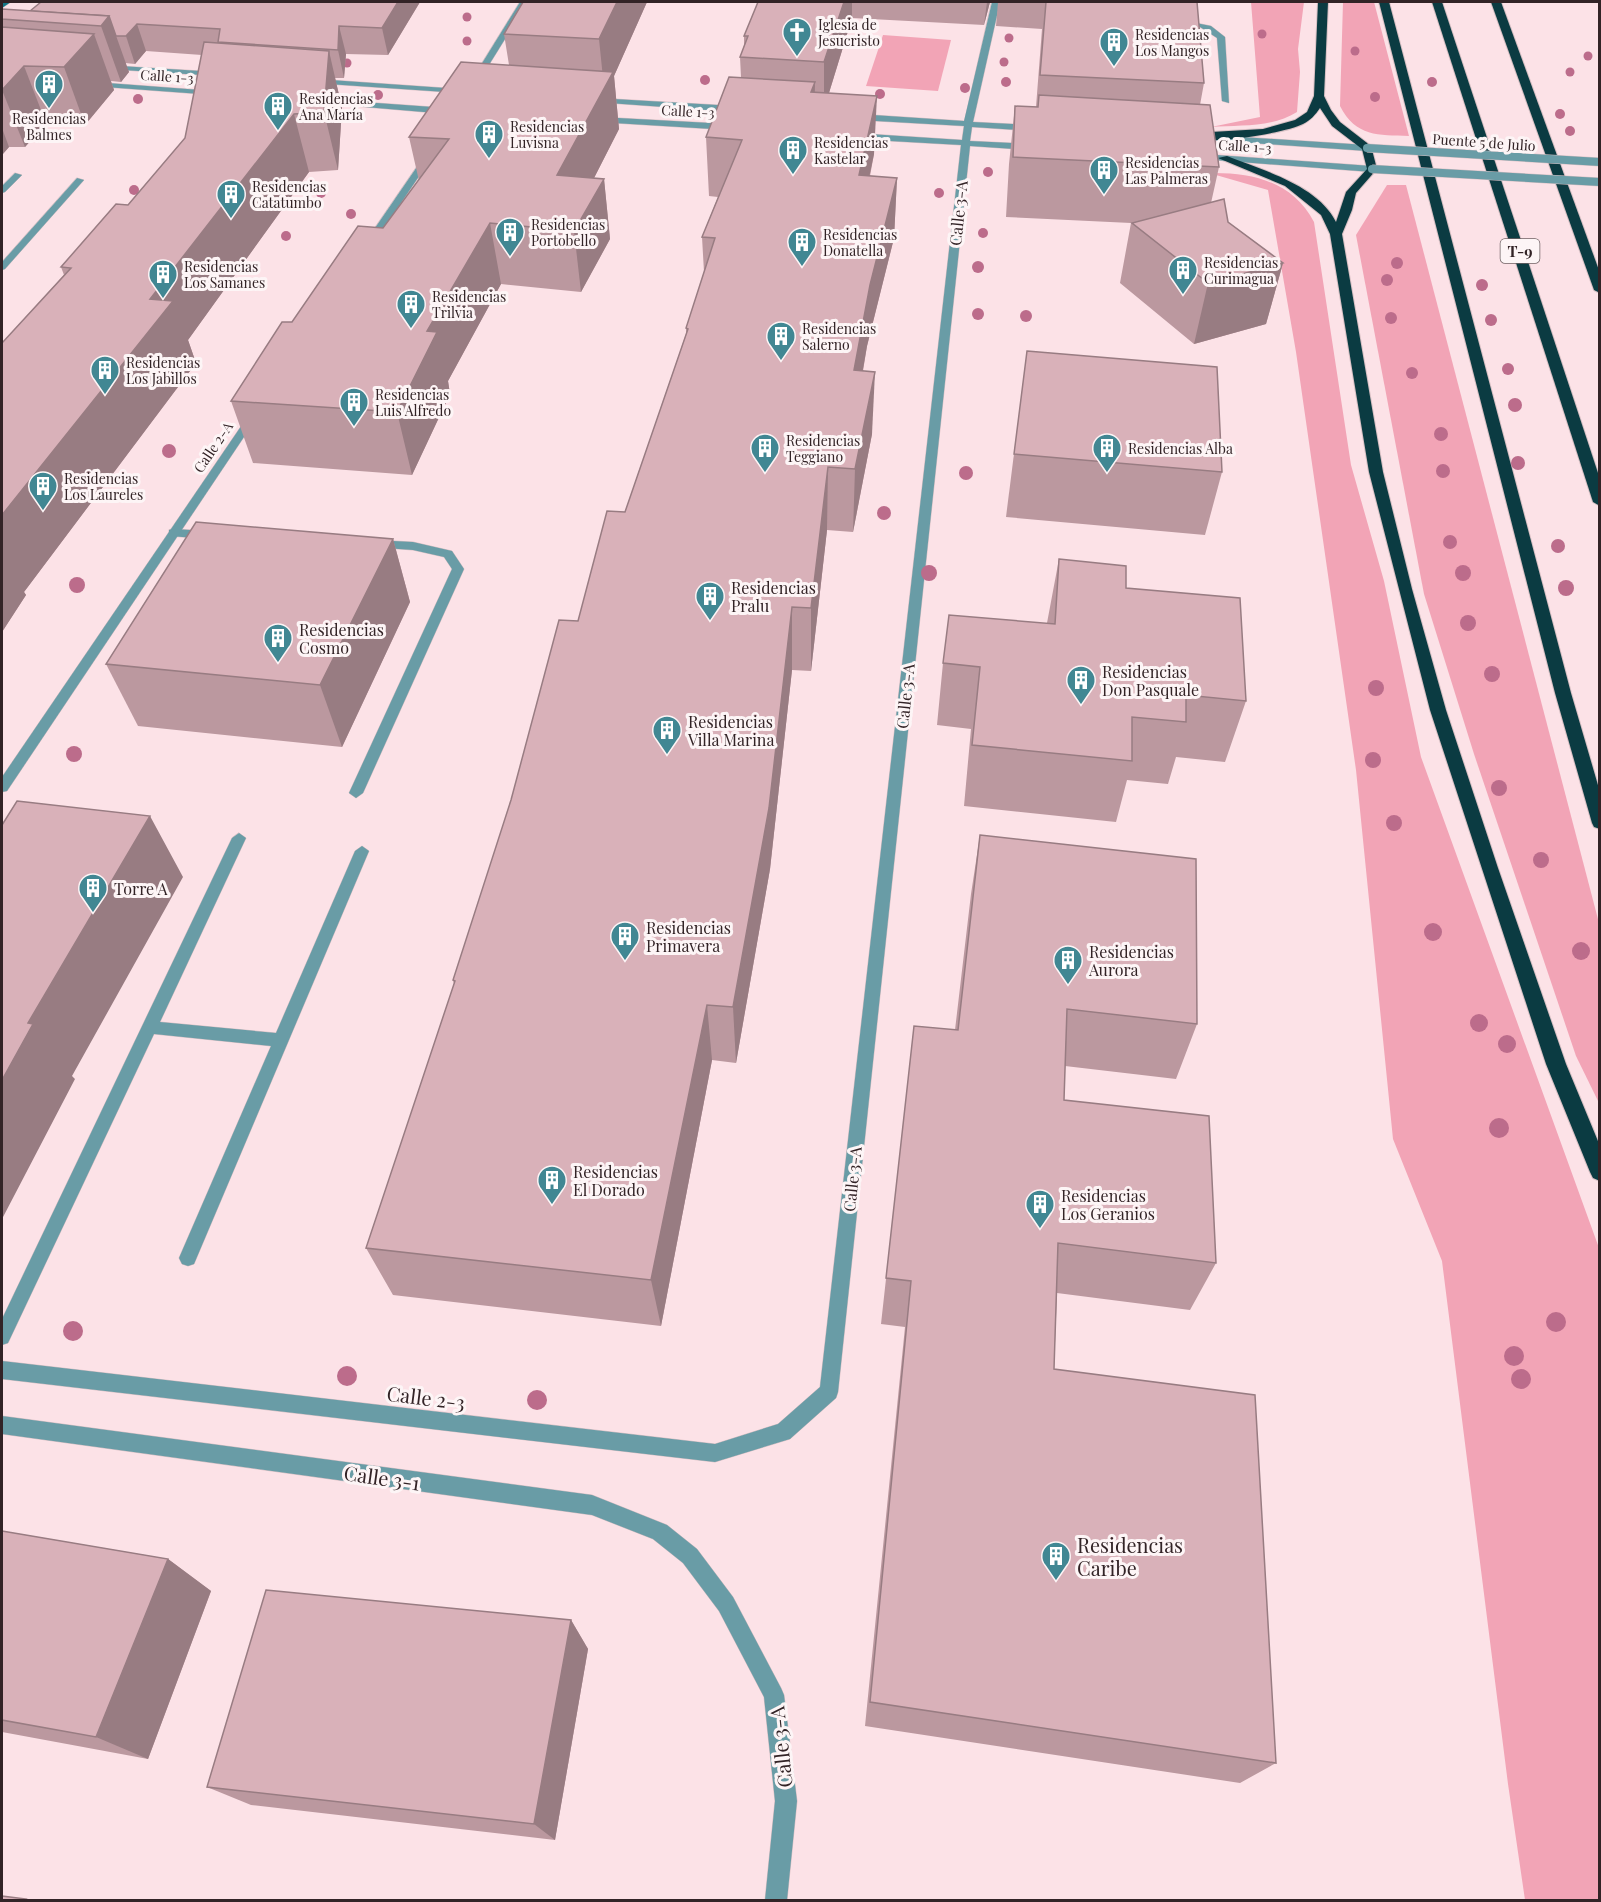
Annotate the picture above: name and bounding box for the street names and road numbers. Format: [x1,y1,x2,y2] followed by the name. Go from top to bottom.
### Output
[140,65,194,87] street label: Calle 1-3
[661,100,715,122] street label: Calle 1-3
[1432,129,1537,155] street label: Puente 5 de Julio
[1218,135,1272,157] street label: Calle 1-3
[944,179,972,247] street label: Calle 3-A
[1500,239,1540,263] road number: T-9
[189,418,237,476] street label: Calle 2-A
[891,662,919,730] street label: Calle 3-A
[838,1145,866,1213] street label: Calle 3-A
[385,1379,467,1415] street label: Calle 2-3
[342,1458,422,1496] street label: Calle 3-1
[762,1705,798,1789] street label: Calle 3-A

